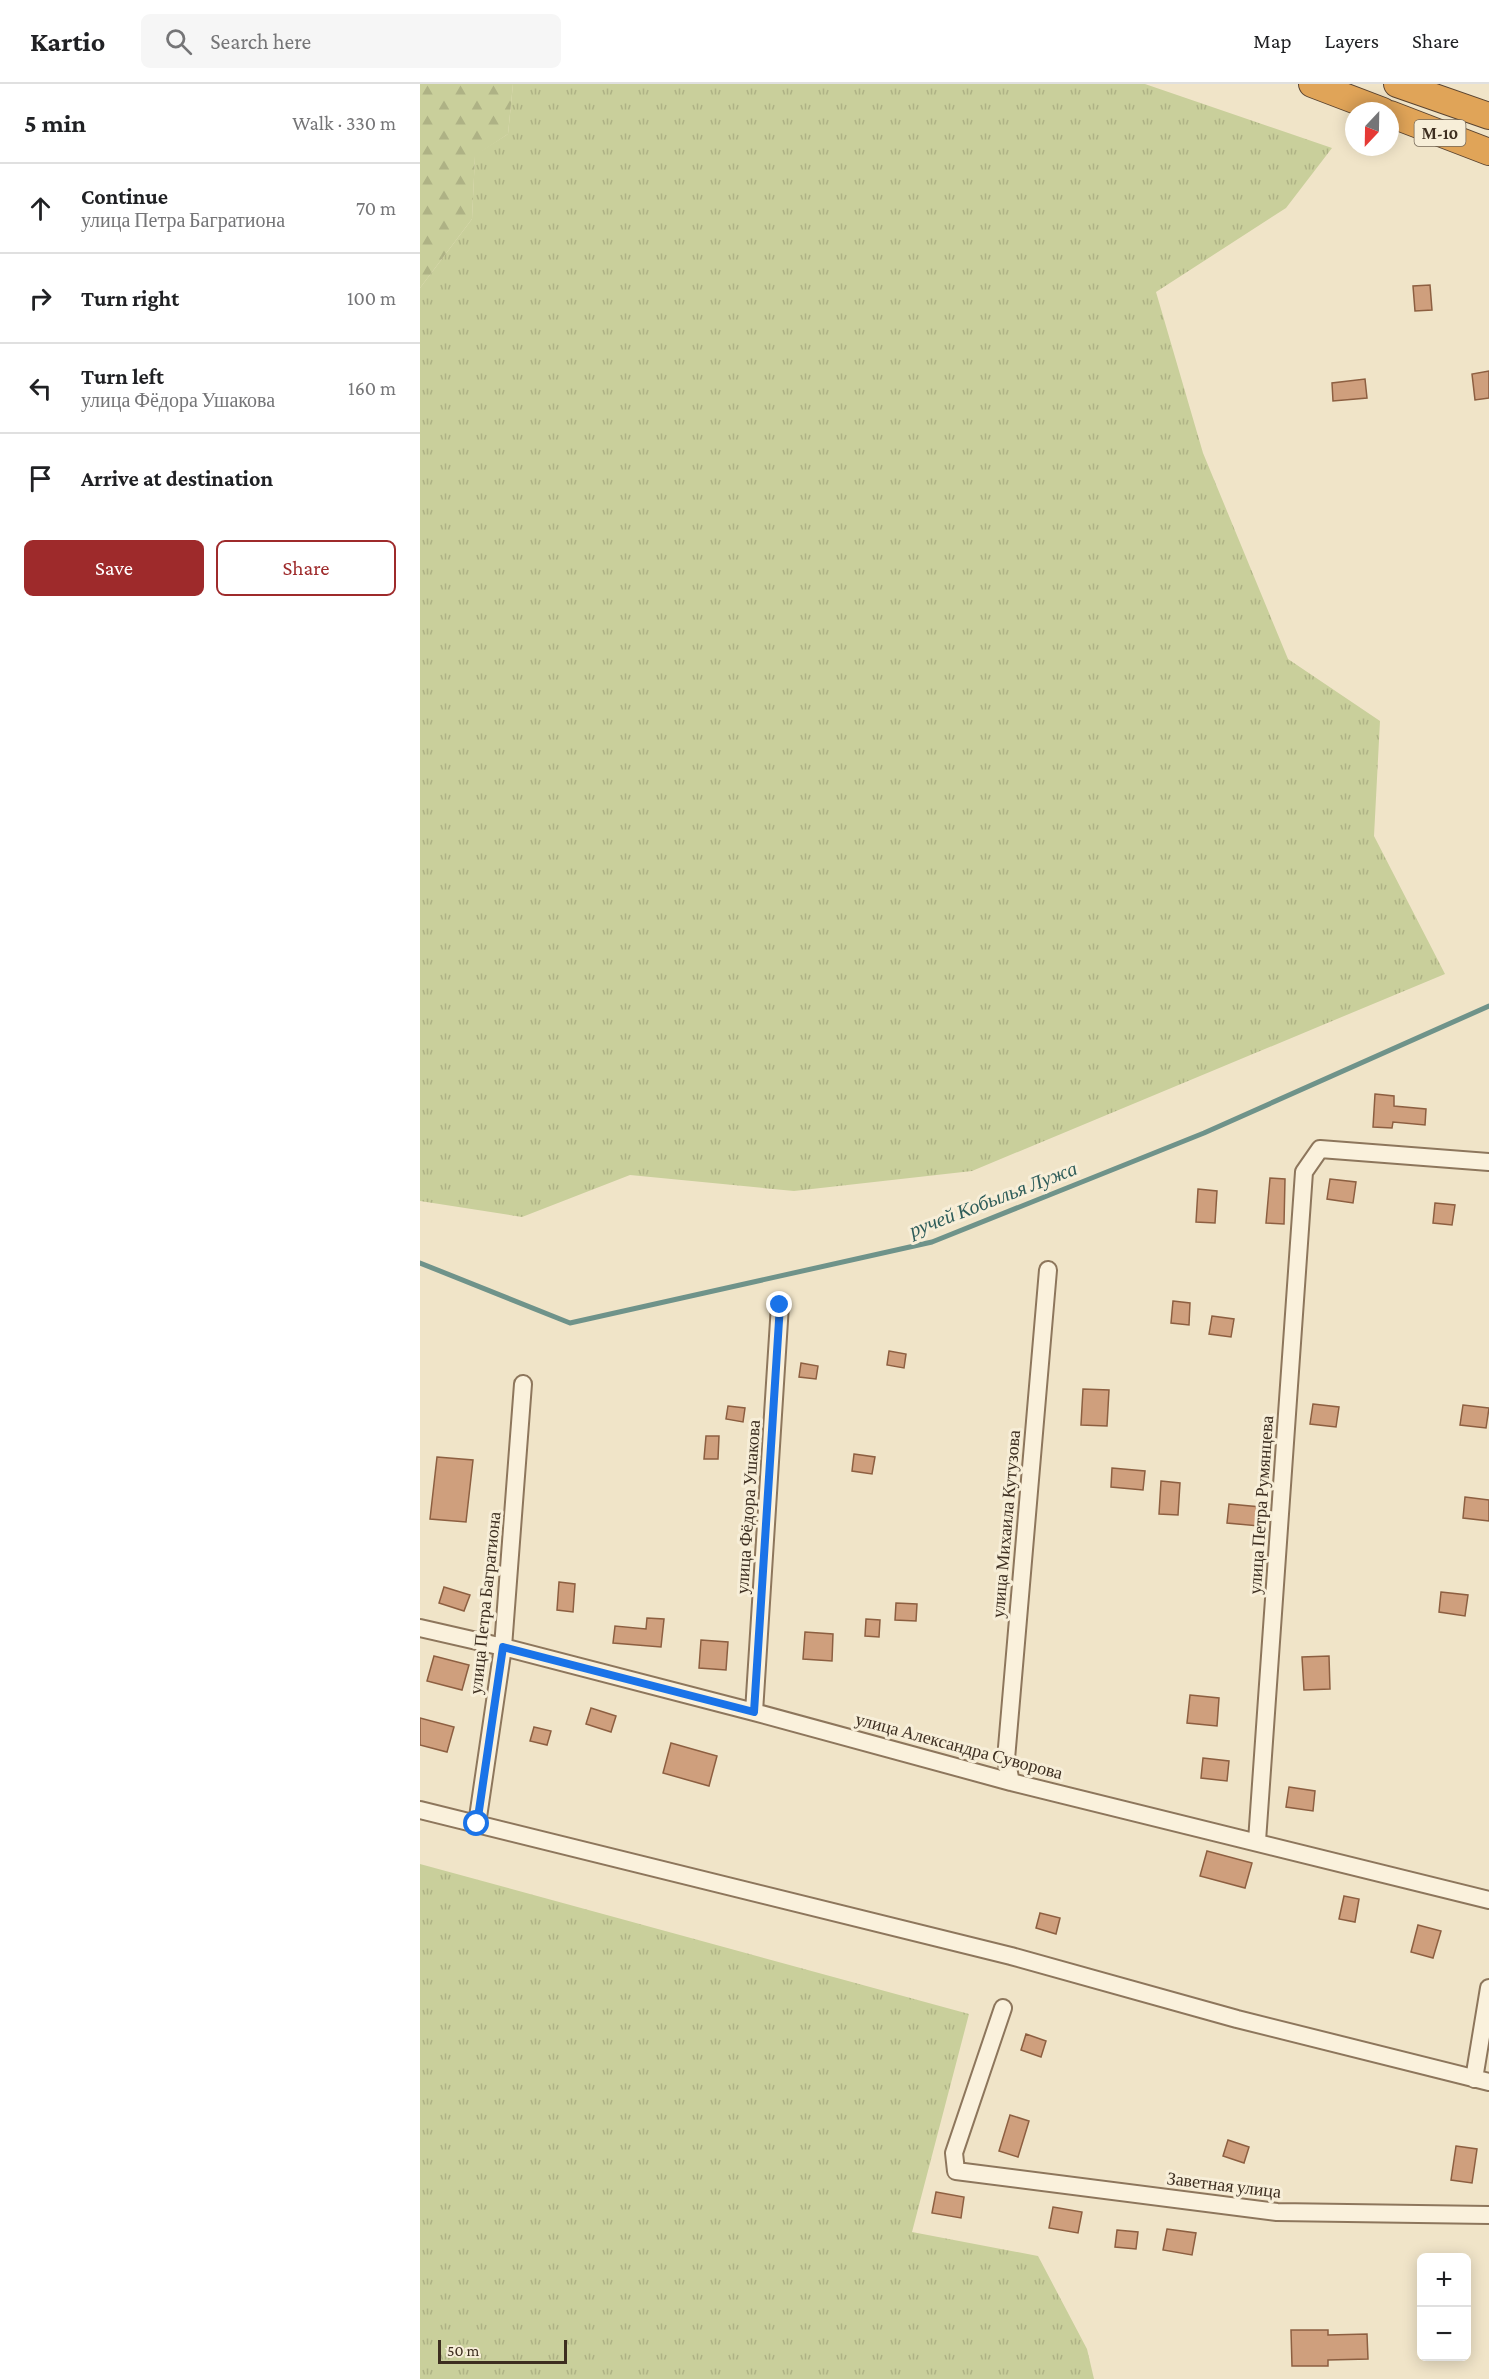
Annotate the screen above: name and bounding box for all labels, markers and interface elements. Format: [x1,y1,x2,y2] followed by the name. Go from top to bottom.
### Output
[141,14,561,68] search box
[162,25,195,58] icon: search
[30,26,105,57] text: Kartio
[210,29,311,54] text: Search here
[1253,29,1292,53] text: Map
[1325,29,1379,53] text: Layers
[1412,29,1459,53] text: Share
[1345,102,1399,156] north arrow
[24,109,86,138] text: 5 min
[292,112,396,134] text: Walk · 330 m
[1414,120,1466,146] road number: М-10
[81,184,168,209] text: Continue
[24,192,57,225] icon: ahead
[356,197,396,219] text: 70 m
[81,209,285,231] text: улица Петра Багратиона
[24,282,57,315] icon: right
[81,286,179,311] text: Turn right
[347,287,396,309] text: 100 m
[81,364,164,389] text: Turn left
[24,372,57,405] icon: left
[348,377,396,399] text: 160 m
[81,389,275,411] text: улица Фёдора Ушакова
[24,462,57,495] icon: arrive
[81,466,273,491] text: Arrive at destination
[24,540,204,596] button: Save
[216,540,396,596] button: Share
[904,1157,1080,1243] water label: ручей Кобылья Лужа
[766,1291,792,1317] route end
[1245,1415,1277,1595] street label: улица Петра Румянцева
[732,1419,764,1595] street label: улица Фёдора Ушакова
[988,1429,1024,1619] street label: улица Михаила Кутузова
[465,1511,505,1695] street label: улица Петра Багратиона
[853,1709,1065,1783] street label: улица Александра Суворова
[463,1810,489,1836] route start
[1166,2168,1282,2202] street label: Заветная улица
[1417,2253,1471,2361] map controls
[1417,2253,1471,2307] button: +
[1417,2307,1471,2361] button: −
[438,2337,567,2364] scale bar
[447,2342,479,2359] text: 50 m

